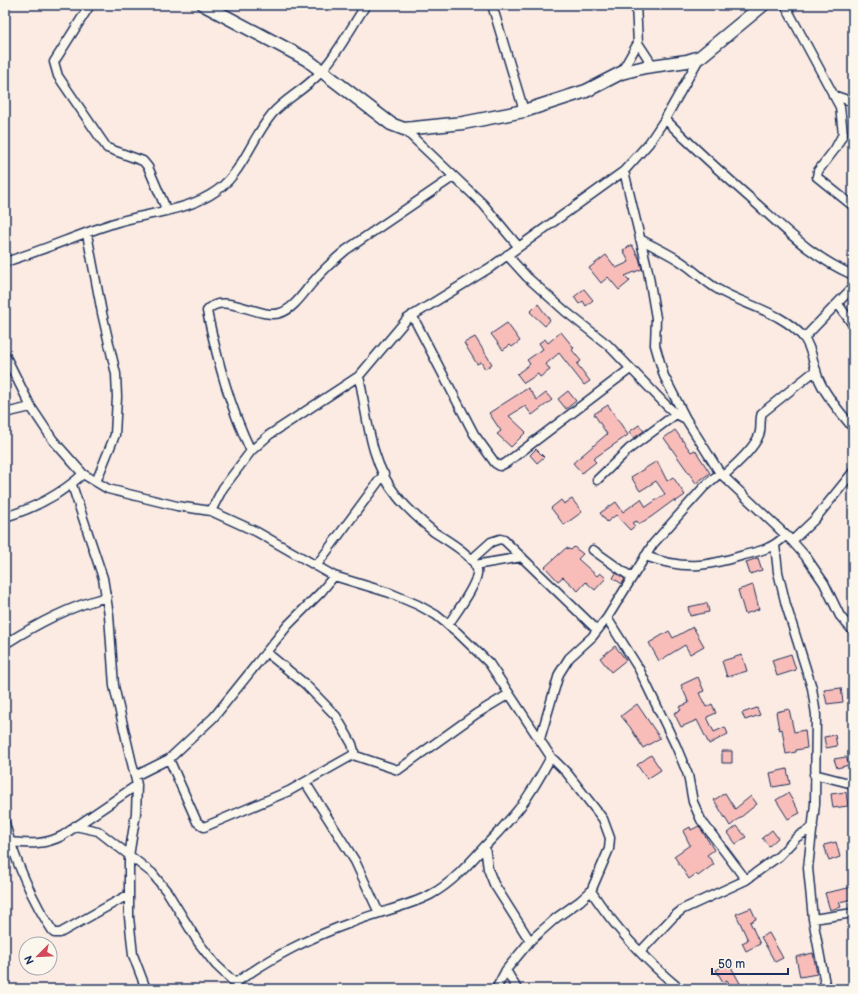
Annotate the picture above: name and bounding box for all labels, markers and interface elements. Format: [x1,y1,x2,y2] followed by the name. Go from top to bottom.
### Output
[18,936,58,976] north arrow
[712,950,788,976] scale bar
[22,953,37,966] text: N
[718,957,745,972] text: 50 m

